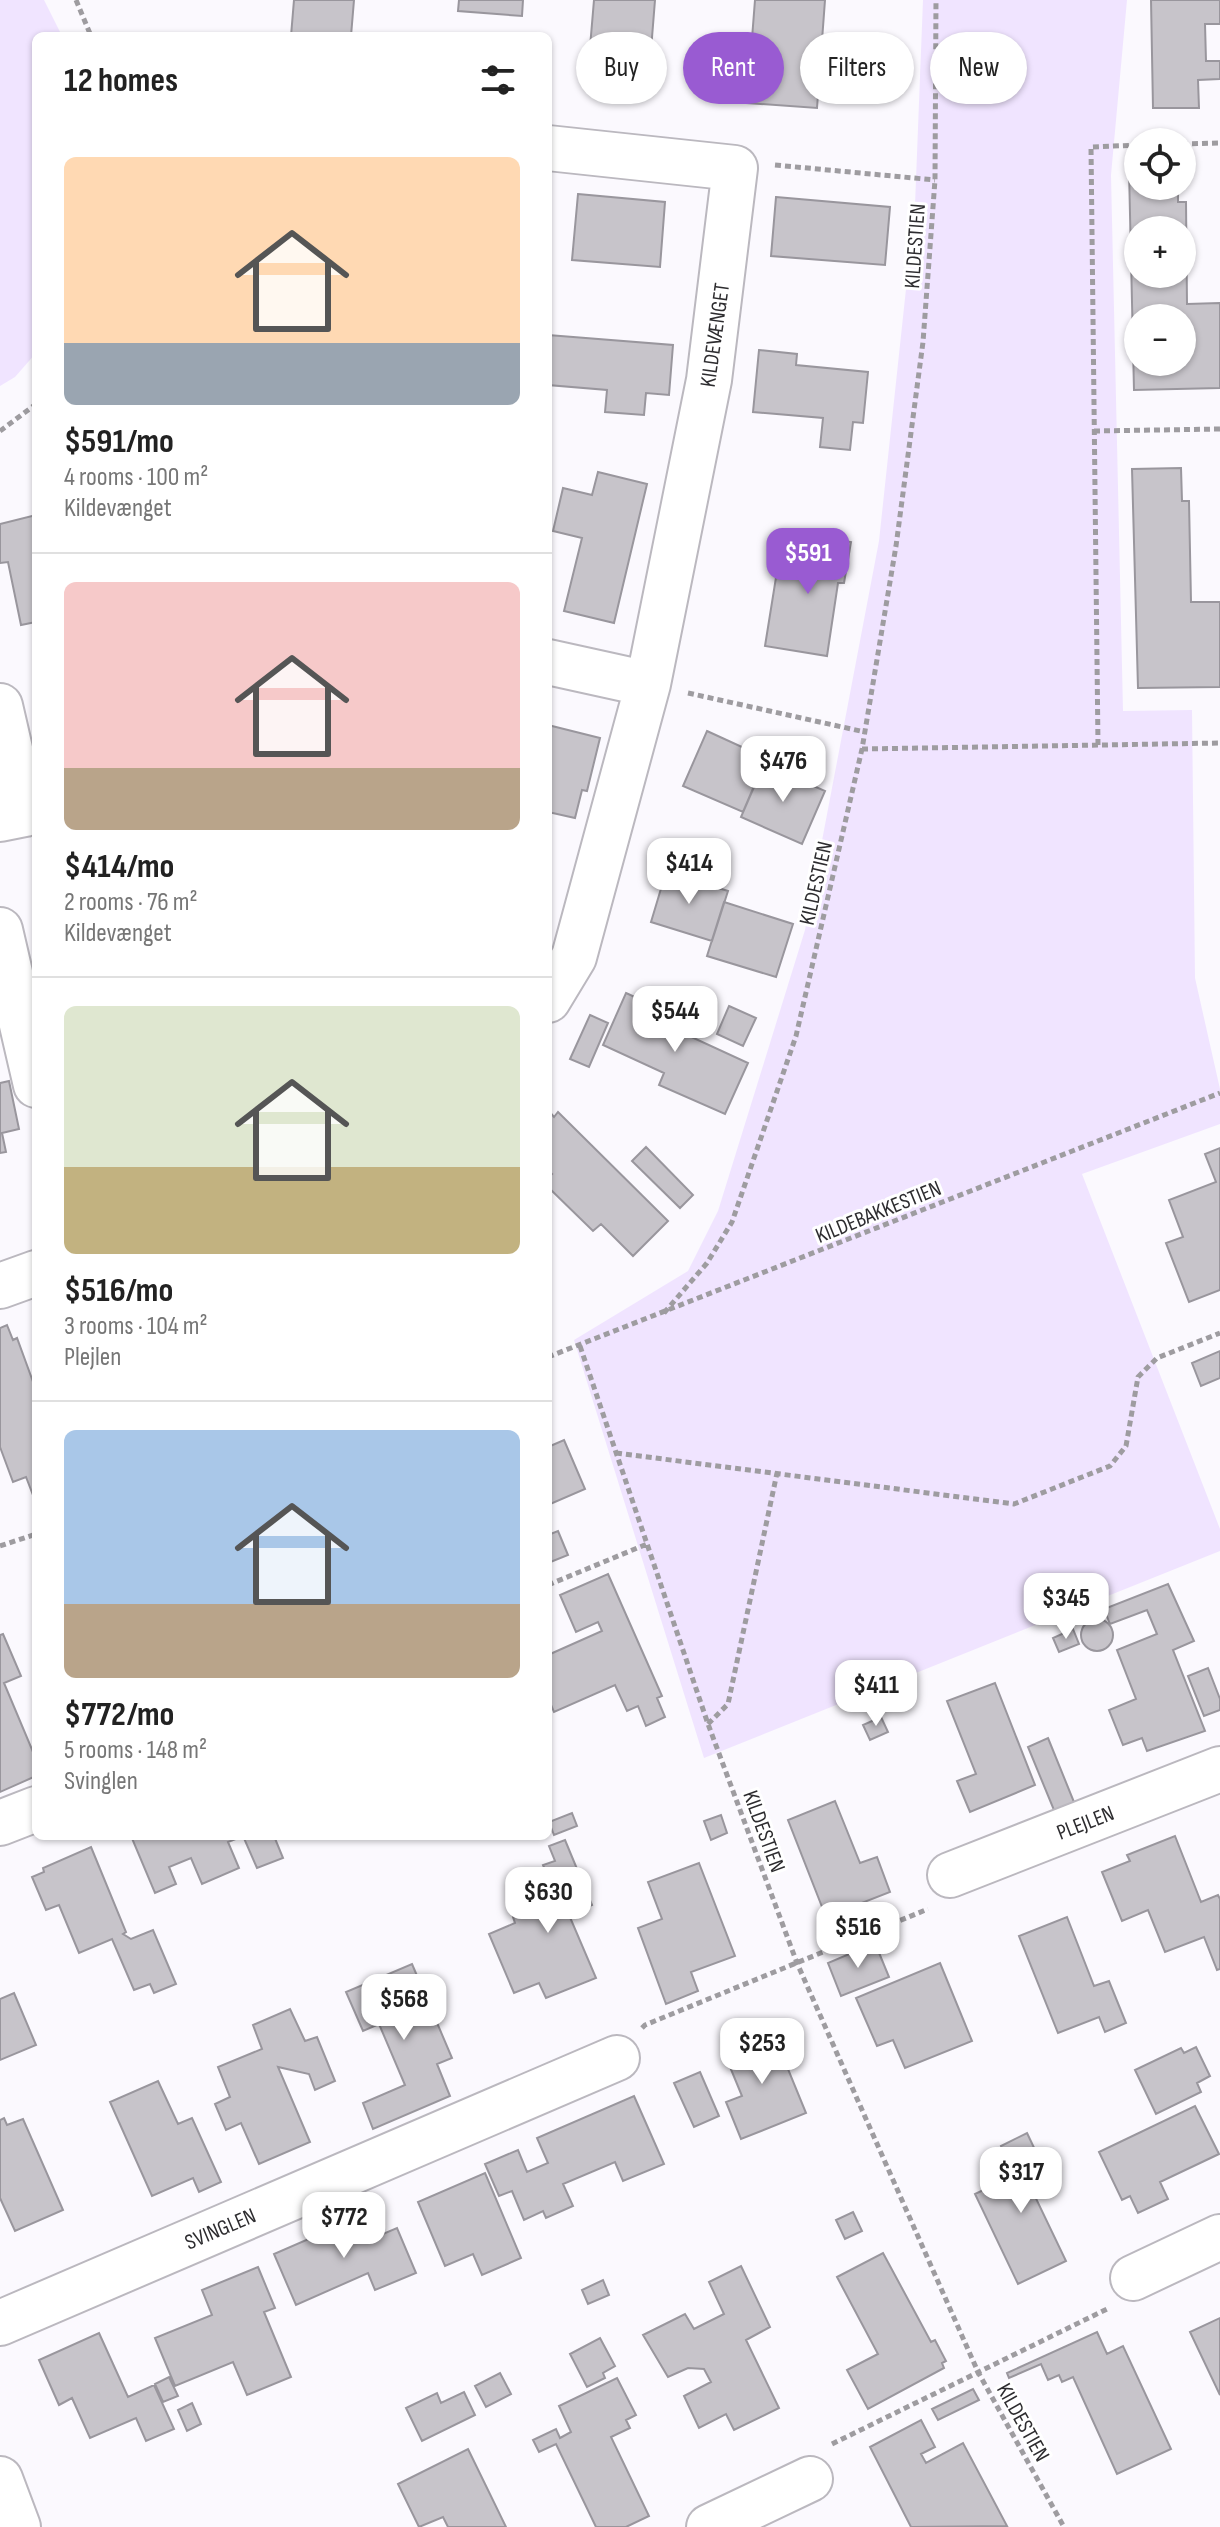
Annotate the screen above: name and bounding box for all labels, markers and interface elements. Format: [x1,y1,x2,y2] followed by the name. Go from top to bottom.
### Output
[576,32,667,104] chip: Buy
[683,32,784,104] chip: Rent
[800,32,914,104] chip: Filters
[930,32,1027,104] chip: New
[476,58,520,102] icon: filters
[64,60,178,101] text: 12 homes
[1124,128,1196,376] map controls
[1124,128,1196,200] button: locate
[899,203,932,290] street label: KILDESTIEN
[220,209,364,353] icon: home
[1124,216,1196,288] button: +
[695,281,736,389] street label: KILDEVÆNGET
[1124,304,1196,376] button: −
[64,421,174,462] text: $591/mo
[64,462,208,493] text: 4 rooms · 100 m²
[64,493,172,524] text: Kildevænget
[761,528,855,596] pin: $591
[784,538,832,569] text: $591
[220,634,364,778] icon: home
[736,736,830,804] pin: $476
[759,746,807,777] text: $476
[642,838,736,906] pin: $414
[794,839,839,928] street label: KILDESTIEN
[64,846,174,887] text: $414/mo
[665,848,713,879] text: $414
[64,887,198,918] text: 2 rooms · 76 m²
[64,918,172,949] text: Kildevænget
[628,986,722,1054] pin: $544
[650,996,700,1027] text: $544
[220,1058,364,1202] icon: home
[812,1175,945,1250] street label: KILDEBAKKESTIEN
[64,1270,173,1311] text: $516/mo
[64,1311,208,1342] text: 3 rooms · 104 m²
[64,1342,121,1373] text: Plejlen
[220,1482,364,1626] icon: home
[1019,1573,1113,1641] pin: $345
[1042,1583,1090,1614] text: $345
[829,1660,923,1728] pin: $411
[853,1670,899,1701] text: $411
[64,1694,174,1735] text: $772/mo
[64,1735,207,1766] text: 5 rooms · 148 m²
[64,1766,138,1797] text: Svinglen
[736,1787,791,1876] street label: KILDESTIEN
[1053,1800,1118,1847] street label: PLEJLEN
[501,1867,595,1935] pin: $630
[523,1877,573,1908] text: $630
[811,1902,905,1970] pin: $516
[834,1912,882,1943] text: $516
[357,1974,451,2042] pin: $568
[379,1984,429,2015] text: $568
[715,2018,809,2086] pin: $253
[738,2028,786,2059] text: $253
[974,2147,1068,2215] pin: $317
[998,2157,1044,2188] text: $317
[297,2192,391,2260] pin: $772
[181,2202,260,2256] street label: SVINGLEN
[320,2202,368,2233] text: $772
[990,2379,1055,2467] street label: KILDESTIEN

